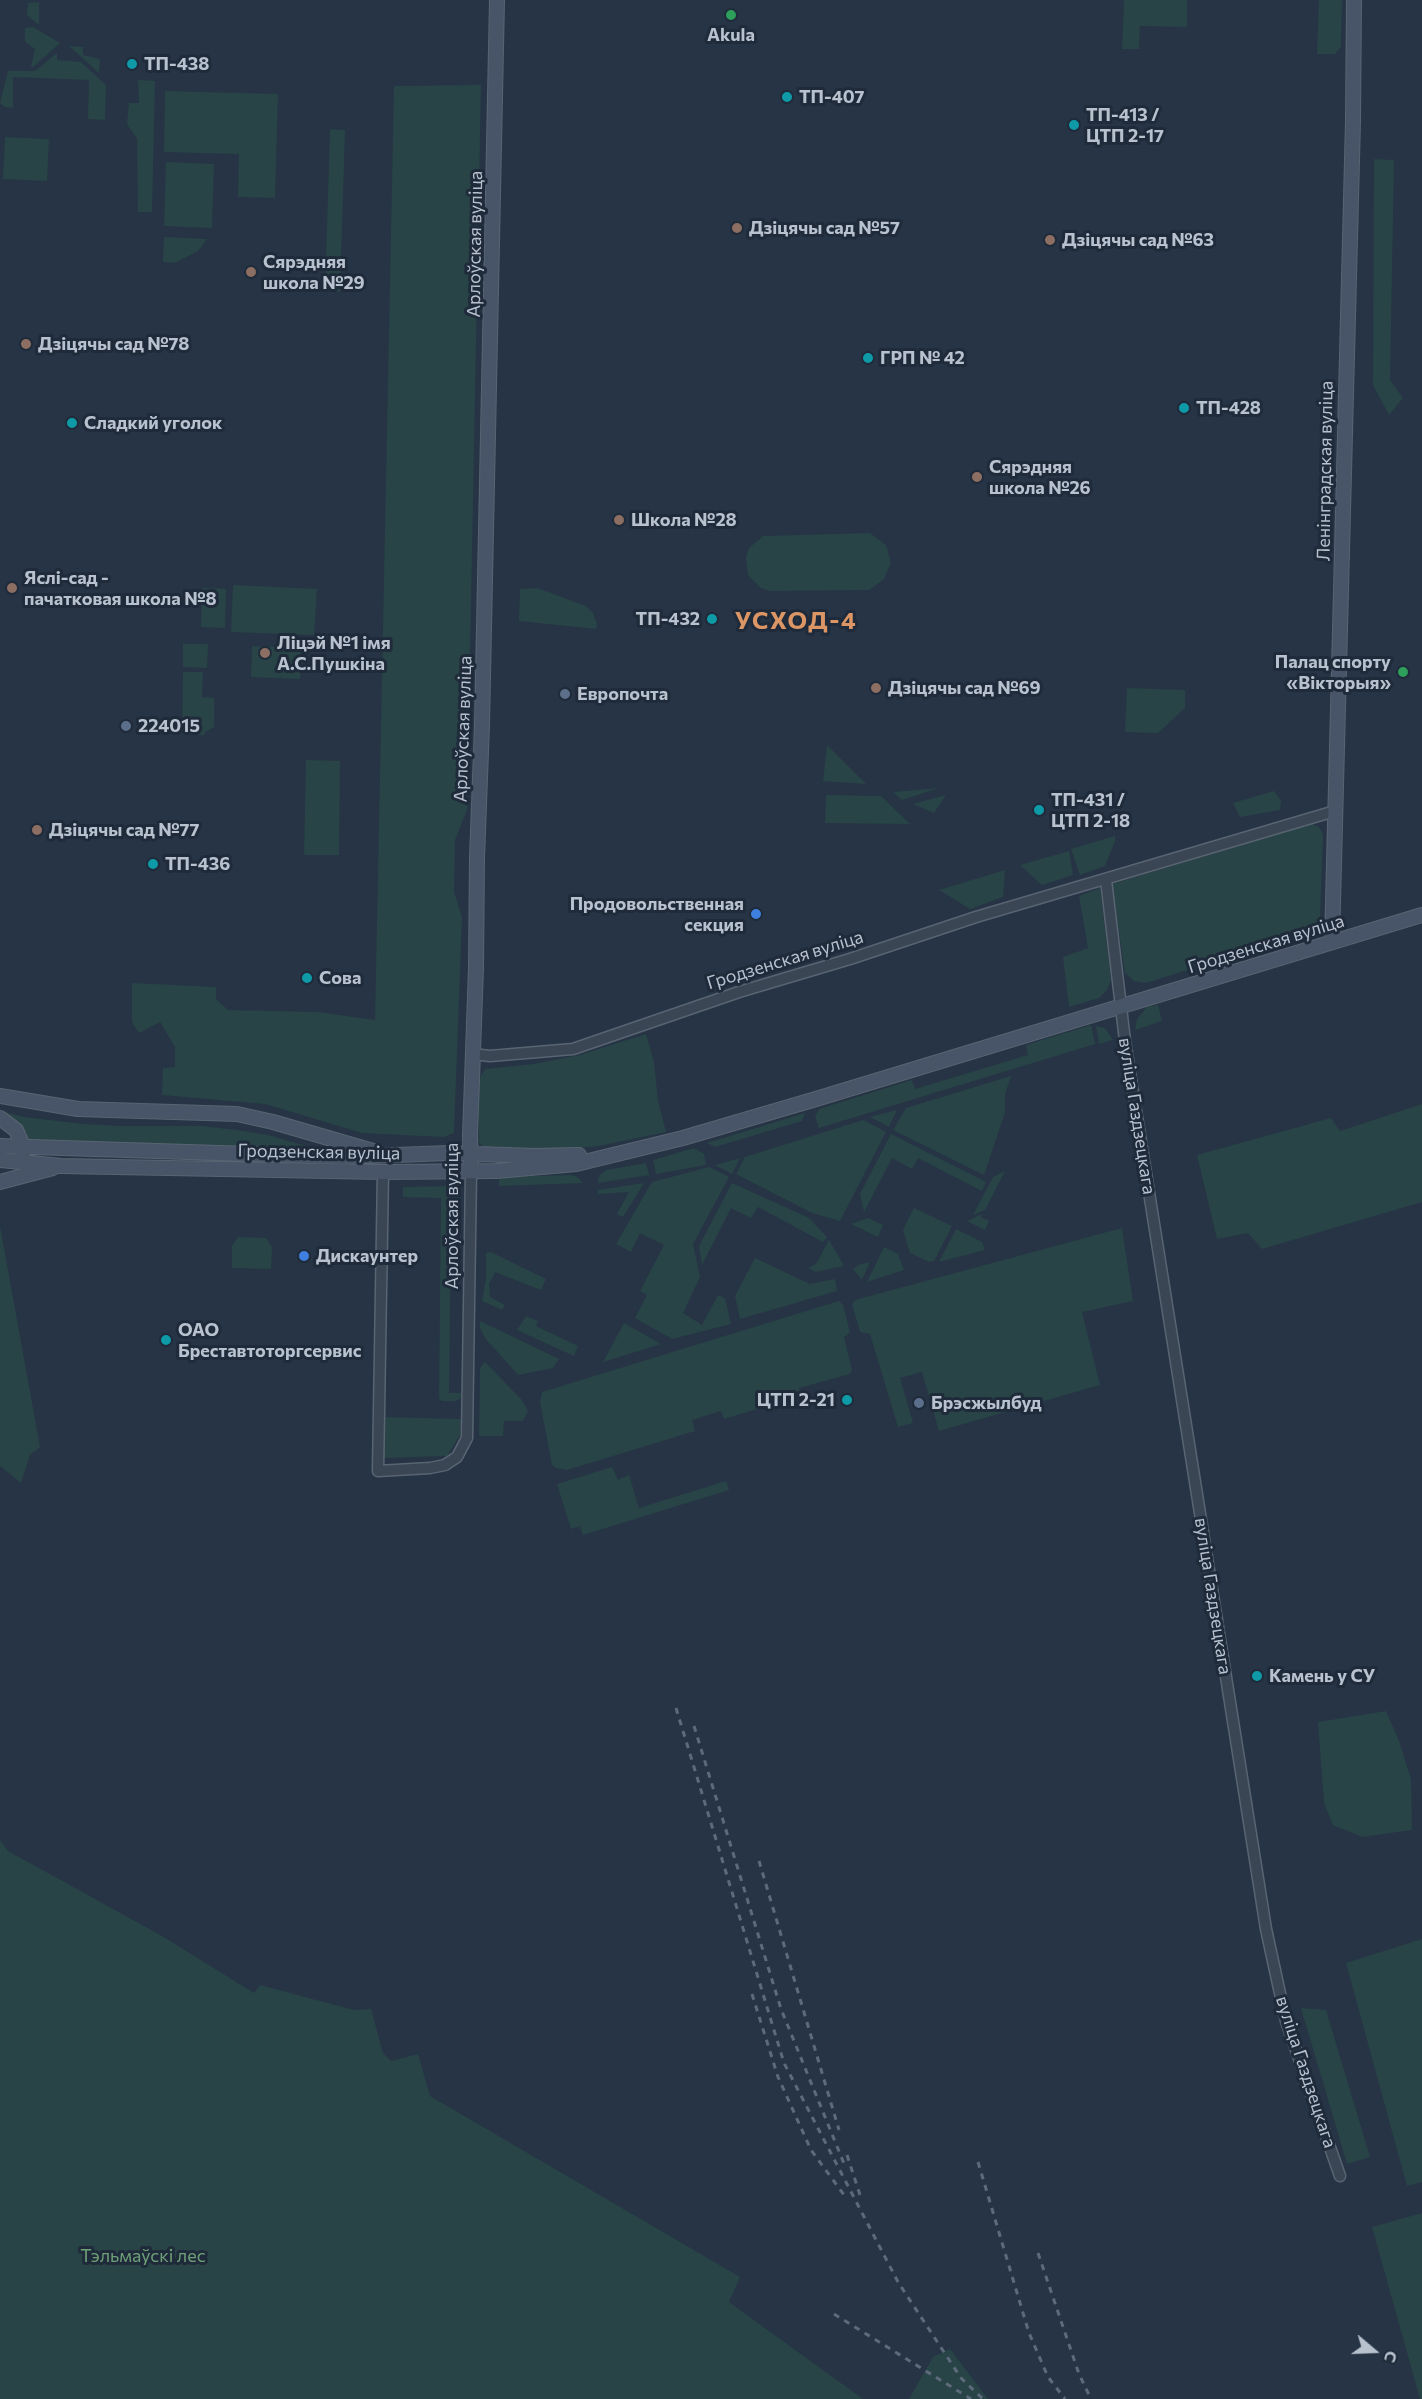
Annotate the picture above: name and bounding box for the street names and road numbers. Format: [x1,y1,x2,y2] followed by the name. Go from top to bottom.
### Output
[463,171,487,317] street label: Арлоўская вуліца
[1313,381,1337,561] street label: Ленінградская вуліца
[450,655,476,803] street label: Арлоўская вуліца
[1185,910,1347,978] street label: Гродзенская вуліца
[704,926,866,994] street label: Гродзенская вуліца
[1114,1036,1160,1196] street label: вуліца Газдзецкага
[238,1140,400,1164] street label: Гродзенская вуліца
[441,1143,463,1289] street label: Арлоўская вуліца
[1190,1516,1236,1676] street label: вуліца Газдзецкага
[1271,1993,1341,2151] street label: вуліца Газдзецкага

